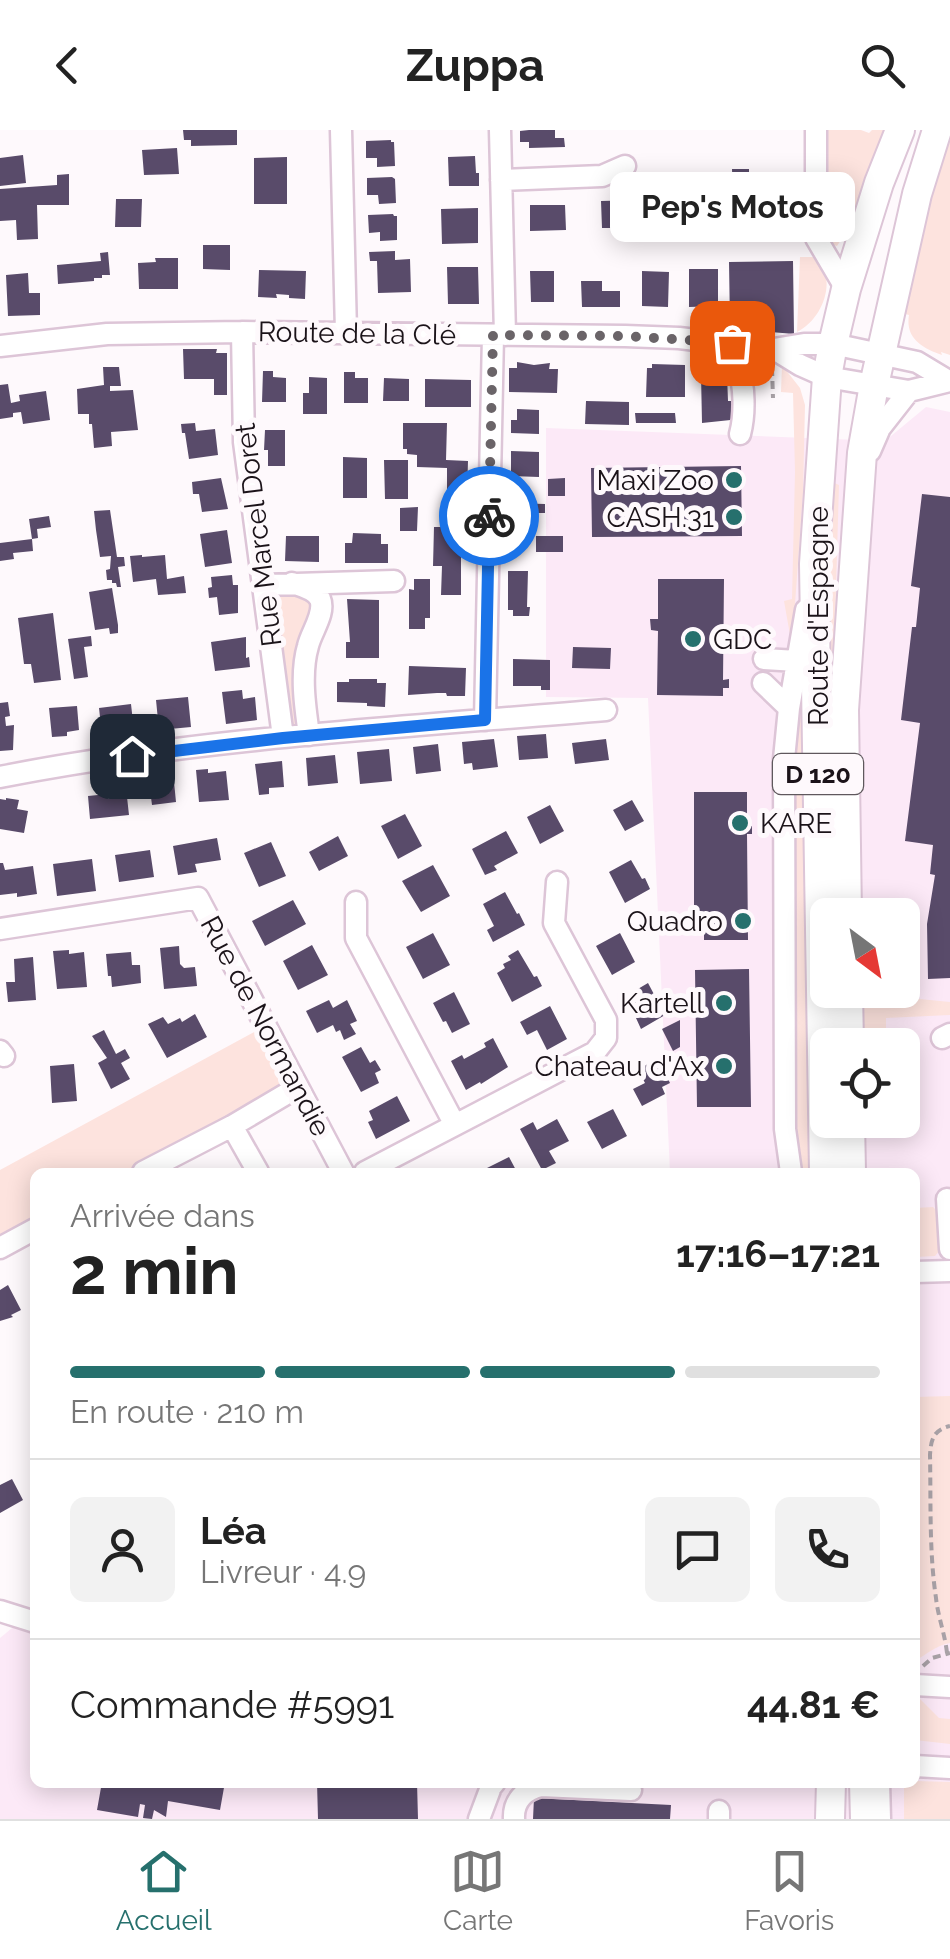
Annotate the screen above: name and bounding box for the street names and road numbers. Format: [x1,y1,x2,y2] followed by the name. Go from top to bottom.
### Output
[258,315,456,352] street label: Route de la Clé
[228,421,289,648] street label: Rue Marcel Doret
[802,506,835,726] street label: Route d'Espagne
[773,754,863,794] road number: D 120
[194,911,338,1142] street label: Rue de Normandie

